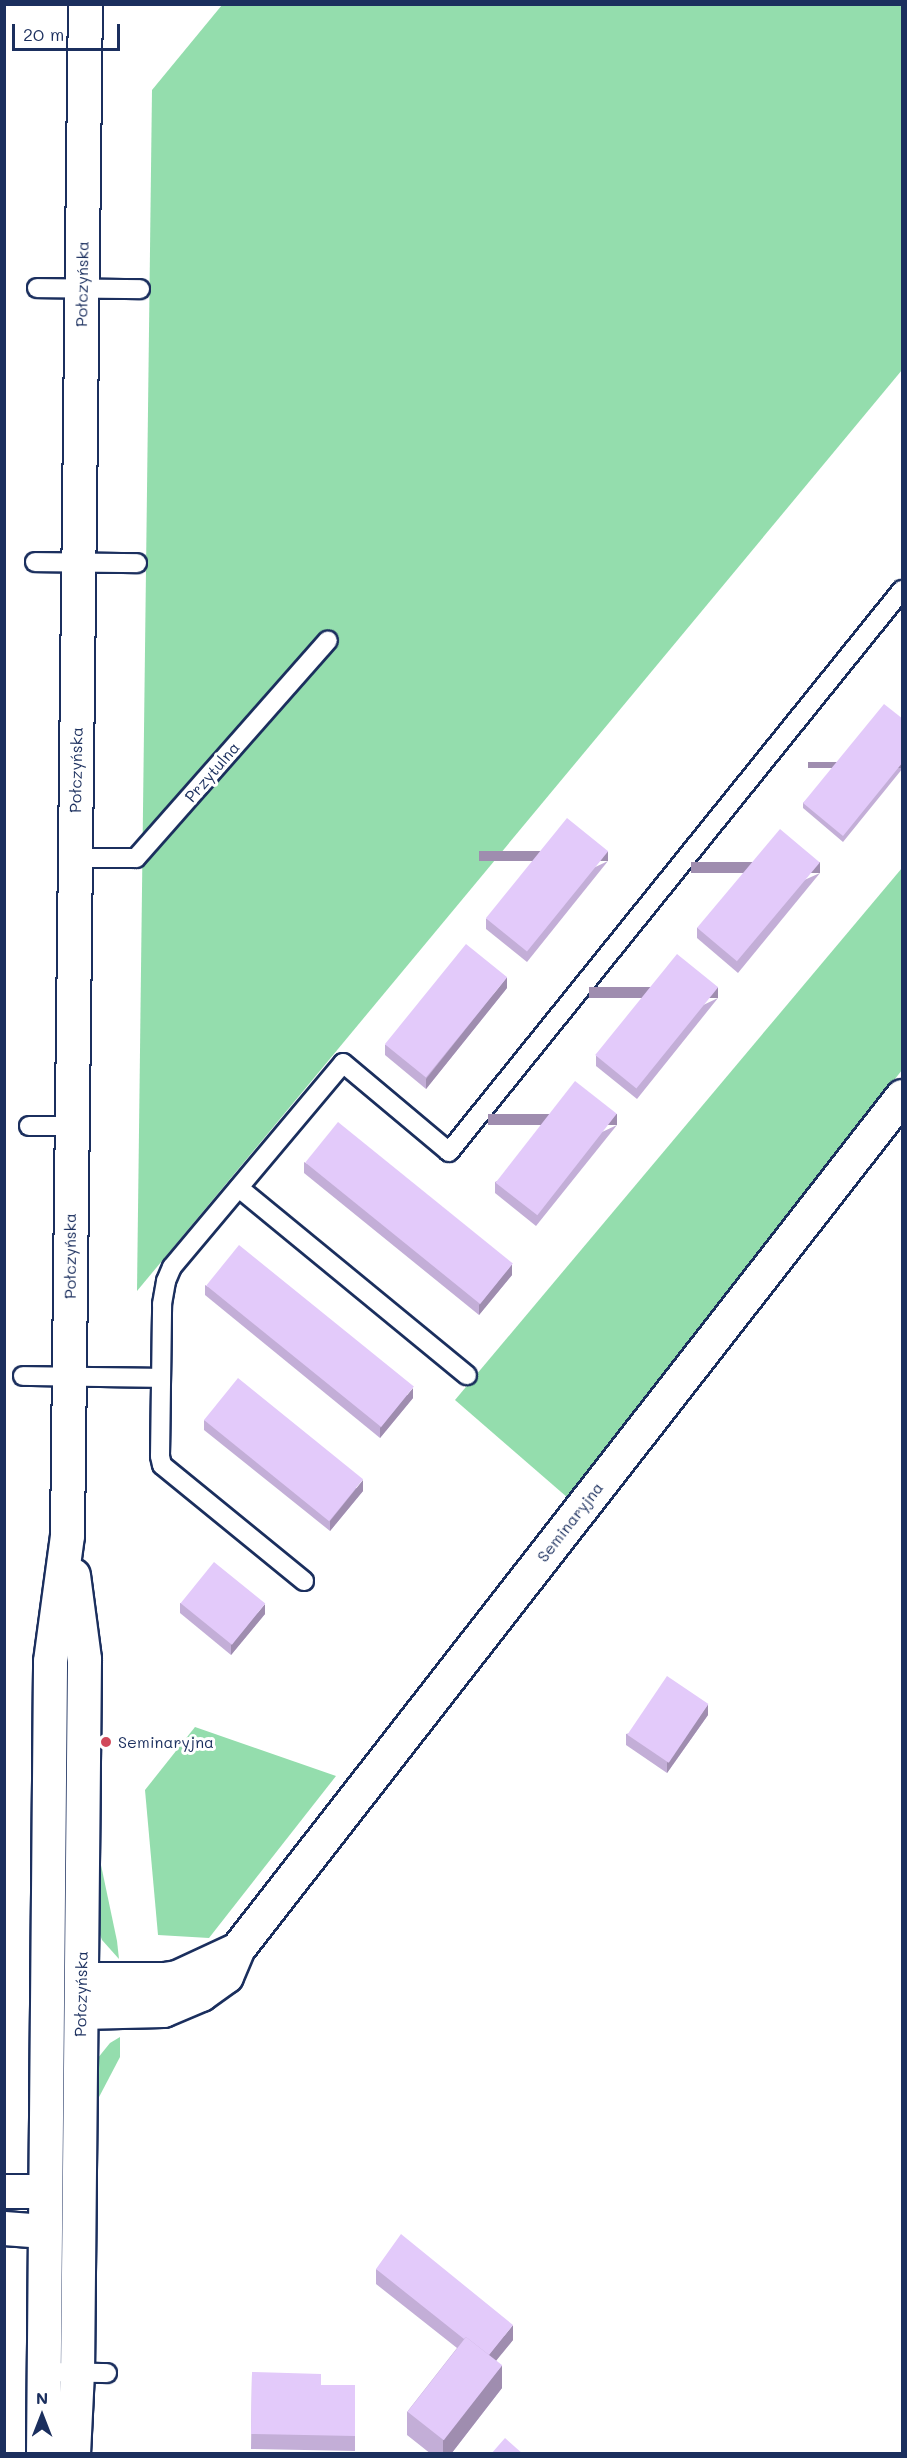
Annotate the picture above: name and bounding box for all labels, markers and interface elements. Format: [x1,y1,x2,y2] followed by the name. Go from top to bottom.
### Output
[15,12,123,50] scale bar
[23,22,64,46] text: 20 m
[72,241,92,327] street label: Połczyńska
[66,727,86,813] street label: Połczyńska
[181,738,243,806] street label: Przytulna
[60,1213,80,1299] street label: Połczyńska
[533,1478,607,1566] street label: Seminaryjna
[118,1732,214,1752] place label: Seminaryjna
[99,1735,113,1749] marker: Seminaryjna
[71,1951,91,2037] street label: Połczyńska
[12,2386,72,2446] north arrow
[36,2387,48,2408] text: N

